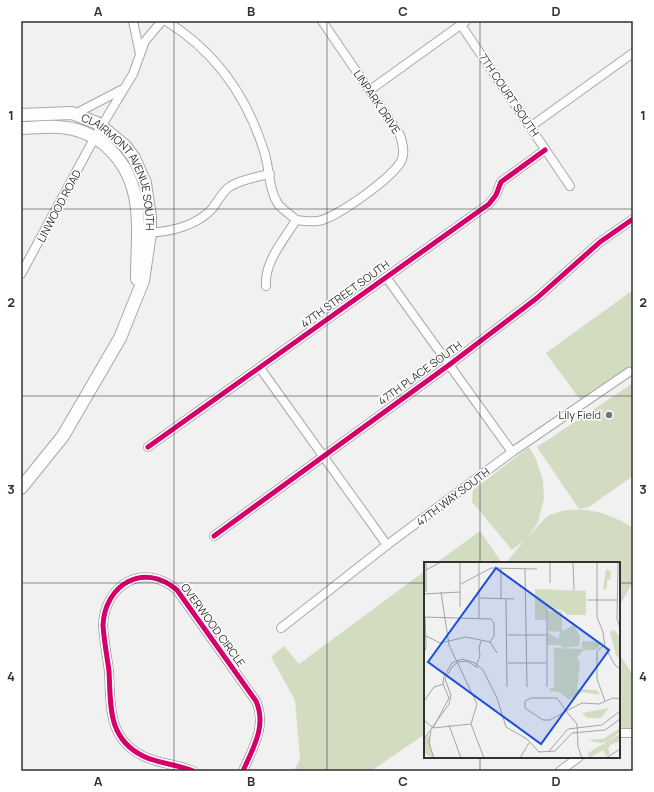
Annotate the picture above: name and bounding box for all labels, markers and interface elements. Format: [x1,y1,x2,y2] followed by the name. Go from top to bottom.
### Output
[94,2,103,20] text: A
[247,2,255,20] text: B
[398,2,408,20] text: C
[551,2,561,20] text: D
[476,50,543,139] street label: 7TH COURT SOUTH
[350,67,404,137] street label: LINPARK DRIVE
[8,106,14,124] text: 1
[640,106,646,124] text: 1
[79,110,158,230] street label: CLAIRMONT AVENUE SOUTH
[33,167,84,245] street label: LINWOOD ROAD
[297,256,392,331] street label: 47TH STREET SOUTH
[7,293,15,311] text: 2
[639,293,647,311] text: 2
[375,337,465,408] street label: 47TH PLACE SOUTH
[559,407,601,422] place label: Lily Field
[604,410,614,420] marker: Lily Field
[413,464,493,529] street label: 47TH WAY SOUTH
[7,480,15,498] text: 3
[639,480,647,498] text: 3
[424,562,620,758] inset map
[178,580,249,670] street label: OVERWOOD CIRCLE
[7,667,15,685] text: 4
[639,667,647,685] text: 4
[94,772,103,790] text: A
[247,772,255,790] text: B
[398,772,408,790] text: C
[551,772,561,790] text: D

